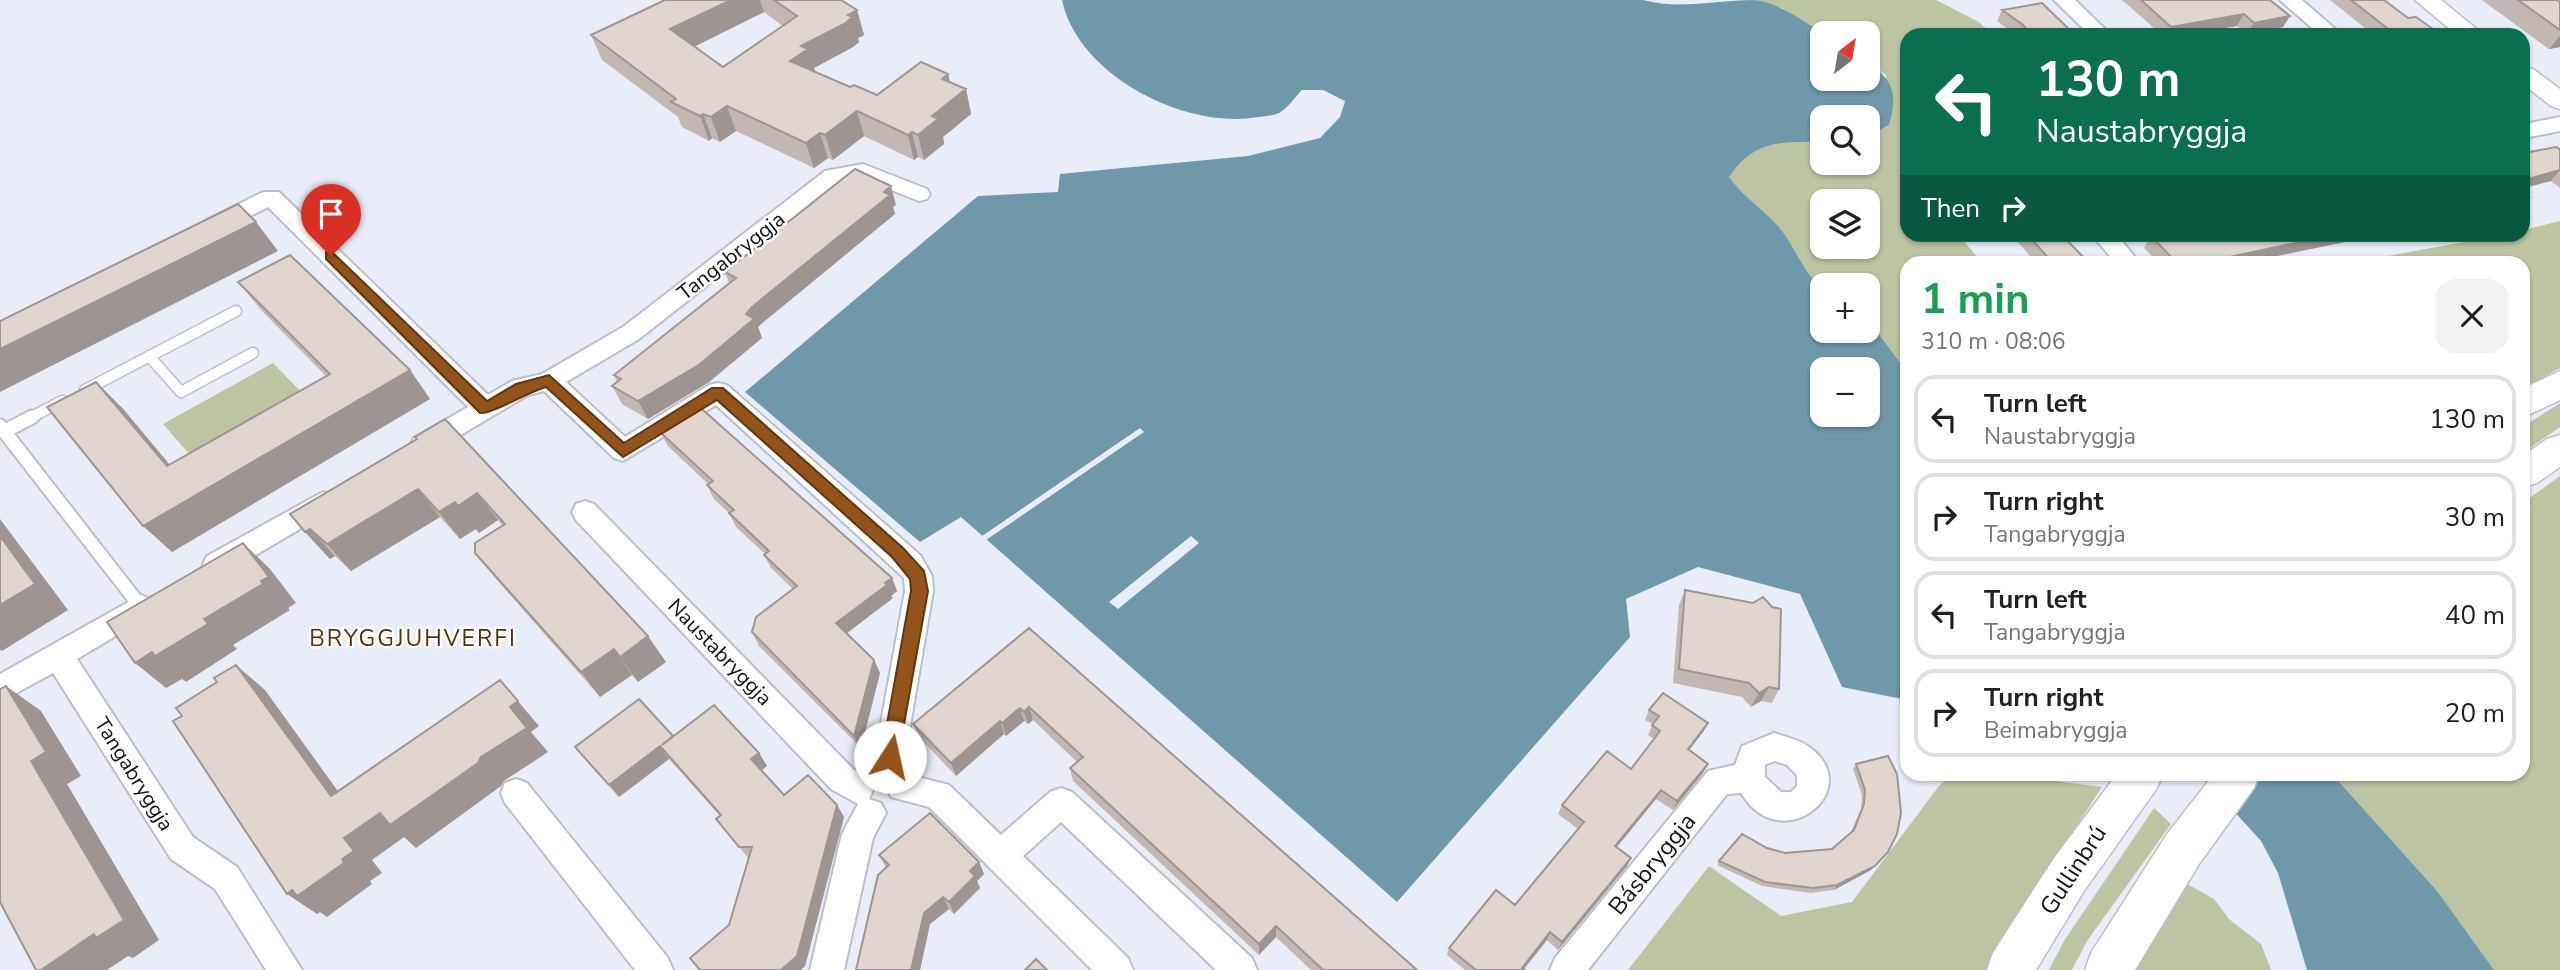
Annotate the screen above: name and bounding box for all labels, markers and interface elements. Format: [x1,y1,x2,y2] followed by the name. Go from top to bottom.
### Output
[1810,21,1880,91] north arrow
[1810,21,1880,427] map controls
[2036,46,2180,113] text: 130 m
[1921,56,2012,147] icon: left
[1810,105,1880,175] button: search
[2036,110,2247,153] text: Naustabryggja
[301,184,361,256] pin
[1810,189,1880,259] button: layers
[1994,189,2032,227] icon: right
[1921,191,1980,226] text: Then
[312,195,350,233] icon: arrive
[671,205,791,307] street label: Tangabryggja
[1921,271,2030,328] text: 1 min
[1810,273,1880,343] button: +
[2435,279,2509,353] button: close
[1921,326,2066,357] text: 310 m · 08:06
[1810,357,1880,427] button: −
[1984,386,2087,421] text: Turn left
[1925,400,1963,438] icon: left
[2429,402,2505,437] text: 130 m
[1984,421,2136,452] text: Naustabryggja
[1984,484,2103,519] text: Turn right
[1925,498,1963,536] icon: right
[2445,500,2505,535] text: 30 m
[1984,519,2126,550] text: Tangabryggja
[1984,582,2087,617] text: Turn left
[662,592,778,712] street label: Naustabryggja
[1925,596,1963,634] icon: left
[2445,598,2505,633] text: 40 m
[1984,617,2126,648] text: Tangabryggja
[309,623,517,654] district label: BRYGGJUHVERFI
[1984,680,2103,715] text: Turn right
[1925,694,1963,732] icon: right
[2445,696,2505,731] text: 20 m
[88,712,180,836] street label: Tangabryggja
[1984,715,2128,746] text: Beimabryggja
[853,720,927,794] position arrow
[1601,806,1703,922] street label: Básbryggja
[2032,819,2114,921] street label: Gullinbrú

